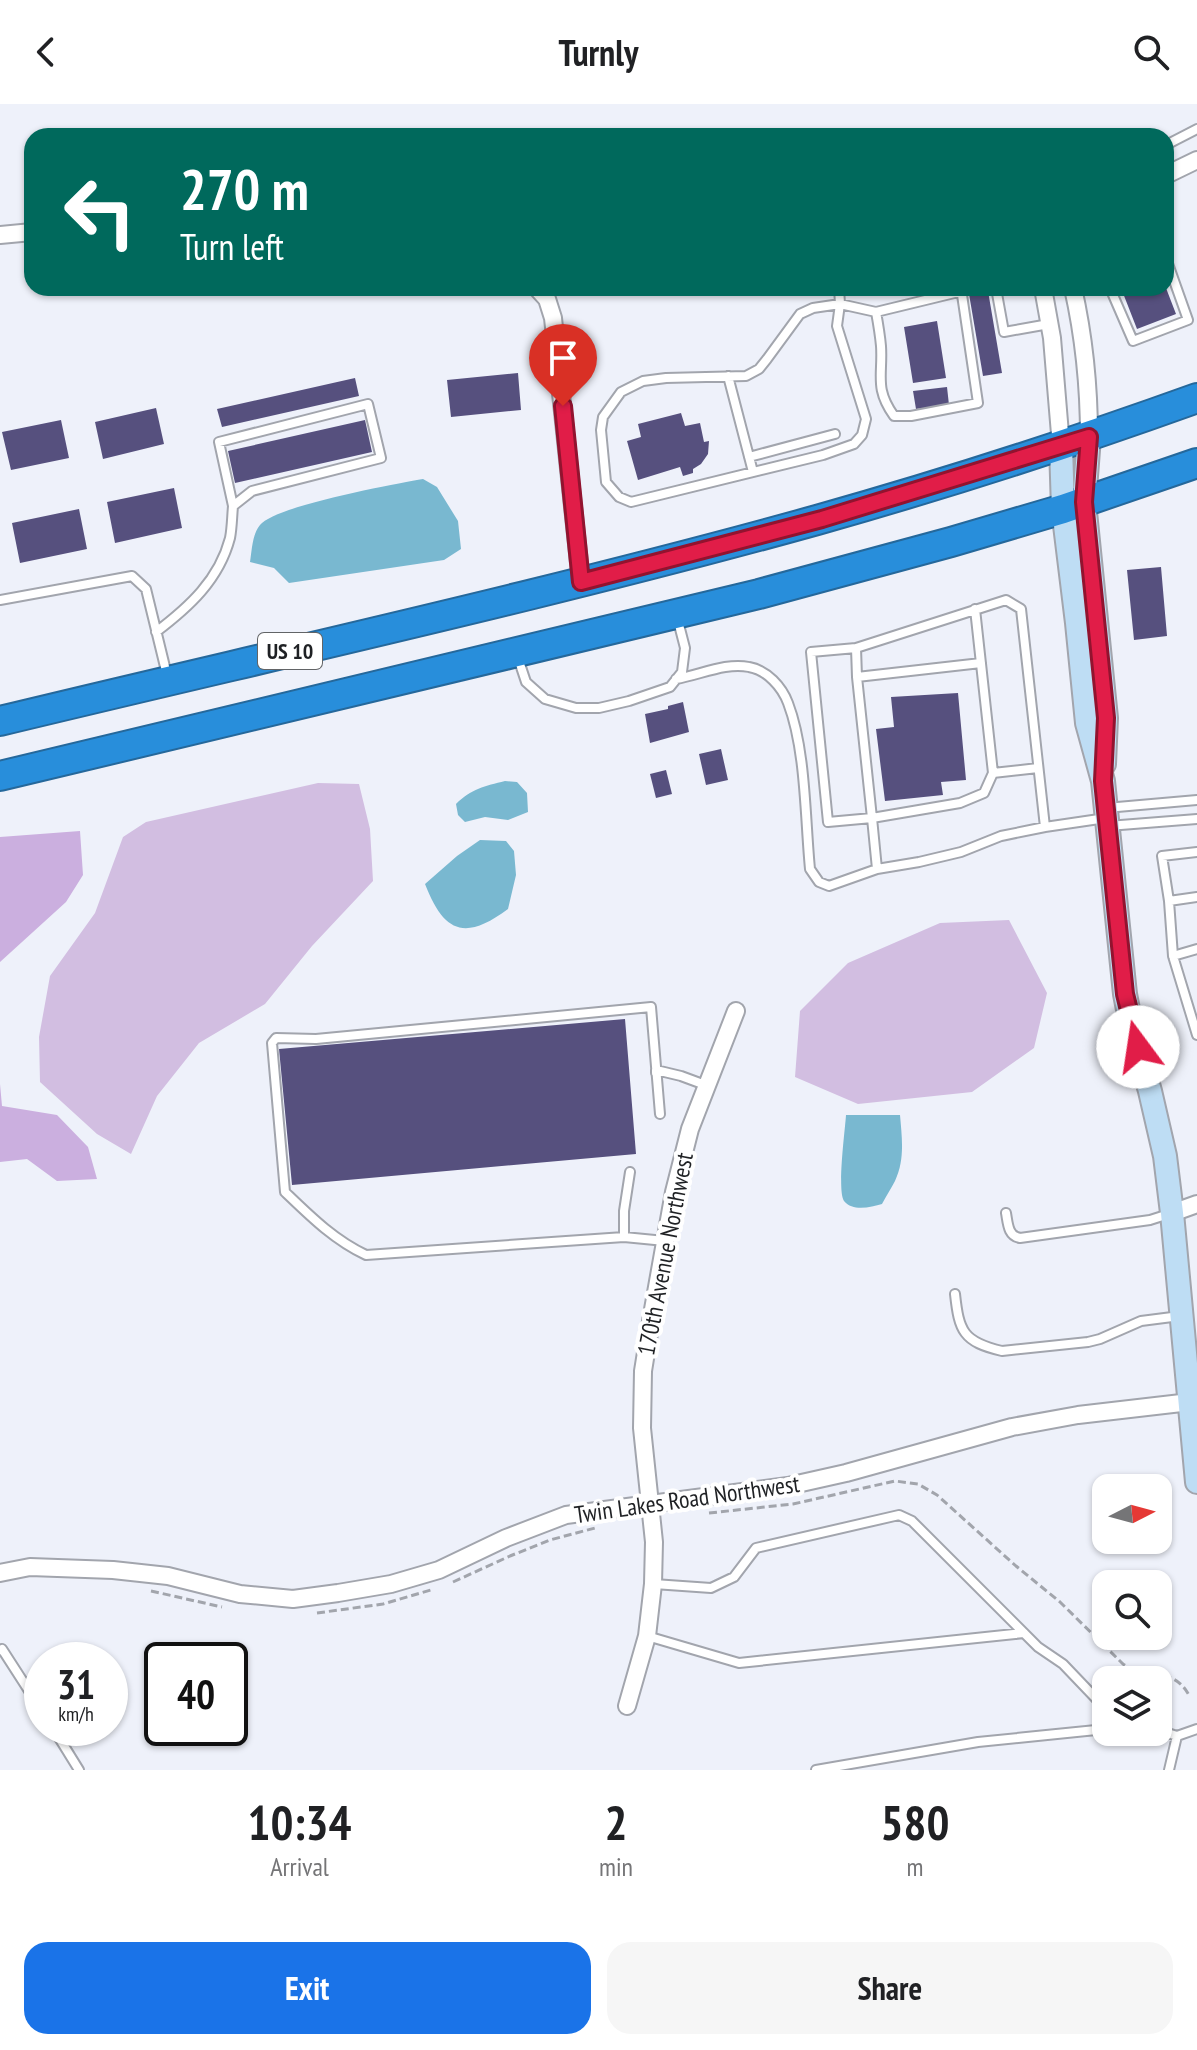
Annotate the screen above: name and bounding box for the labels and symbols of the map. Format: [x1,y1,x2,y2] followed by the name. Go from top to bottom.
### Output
[529,324,597,406] pin
[258,633,322,669] road number: US 10
[1096,1005,1180,1089] position arrow
[630,1150,700,1358] street label: 170th Avenue Northwest
[573,1468,802,1530] street label: Twin Lakes Road Northwest
[1092,1474,1172,1554] north arrow
[144,1642,248,1746] speed limit sign: 40

